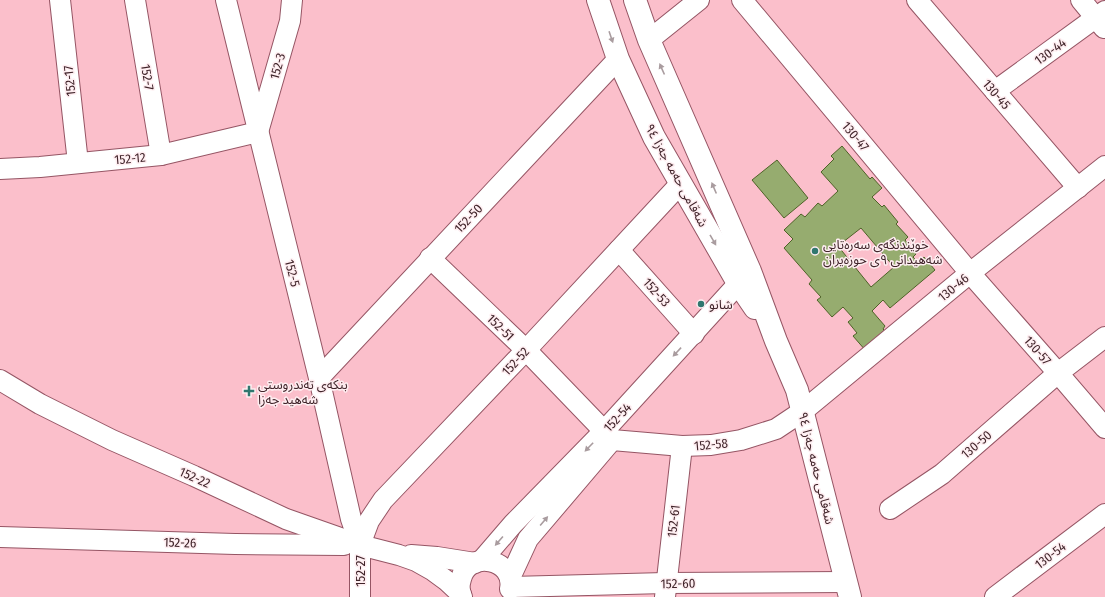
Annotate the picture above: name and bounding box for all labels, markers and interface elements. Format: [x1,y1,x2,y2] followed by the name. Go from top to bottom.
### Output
[608,31,614,43] one-way arrow
[1032,35,1069,68] street label: 130-44
[267,51,288,81] street label: 152-3
[138,63,157,91] street label: 152-7
[659,64,665,75] one-way arrow
[60,65,79,97] street label: 152-17
[980,76,1014,112] street label: 130-45
[839,119,872,154] street label: 130-47
[641,121,711,230] street label: شەقامی حەمە جەزا ٩٤
[114,150,147,167] street label: 152-12
[711,182,718,194] one-way arrow
[451,201,486,236] street label: 152-50
[710,234,717,246] one-way arrow
[823,237,942,268] place label: خوێندنگەی سەرەتایی شەهیدانی ٩ی حوزەیران
[810,246,820,256] marker: خوێندنگەی سەرەتایی شەهیدانی ٩ی حوزەیران
[282,258,303,288] street label: 152-5
[935,270,972,304] street label: 130-46
[640,275,673,310] street label: 152-53
[709,297,733,312] place label: شانو
[696,299,706,309] marker: شانو
[484,311,517,344] street label: 152-51
[1021,333,1054,368] street label: 130-57
[499,344,532,378] street label: 152-52
[673,347,682,357] one-way arrow
[258,377,348,407] place label: بنکەی تەندروستی شەهید جەزا
[243,385,255,397] marker: بنکەی تەندروستی شەهید جەزا
[600,400,634,435] street label: 152-54
[794,410,838,526] street label: شەقامی حەمە جەزا ٩٤
[958,427,995,462] street label: 130-50
[694,436,729,453] street label: 152-58
[584,442,593,452] one-way arrow
[177,464,213,491] street label: 152-22
[664,504,683,538] street label: 152-61
[539,515,548,526] one-way arrow
[163,534,197,551] street label: 152-26
[494,535,503,546] one-way arrow
[1032,539,1069,572] street label: 130-54
[353,555,368,587] street label: 152-27
[661,576,696,591] street label: 152-60

